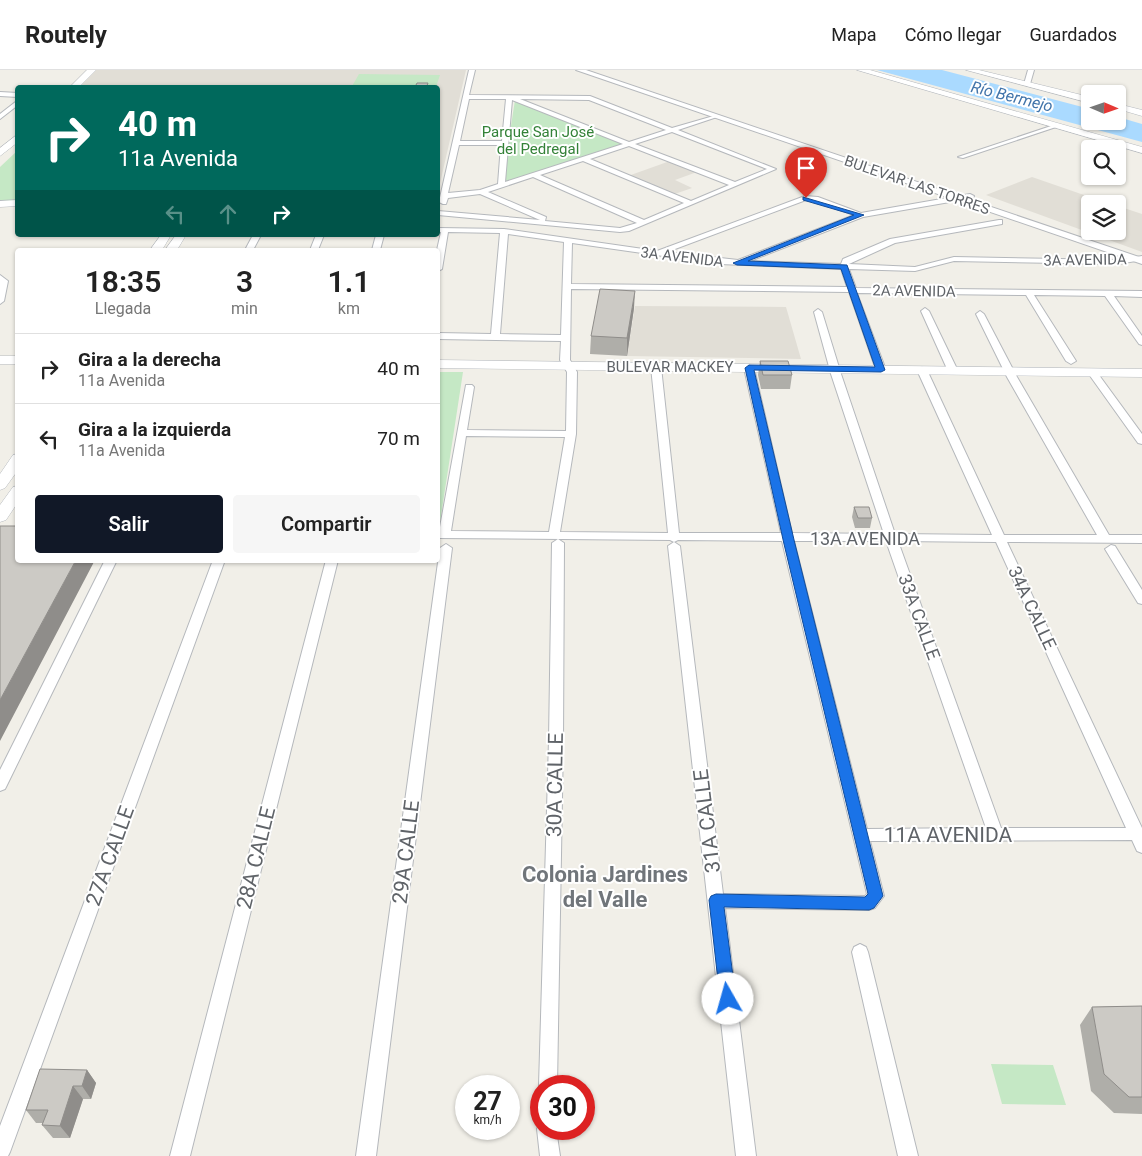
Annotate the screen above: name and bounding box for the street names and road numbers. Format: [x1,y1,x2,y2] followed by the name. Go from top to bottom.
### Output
[842,152,992,218] street label: BULEVAR LAS TORRES
[640,243,725,271] street label: 3A AVENIDA
[1043,250,1127,270] street label: 3A AVENIDA
[872,281,956,301] street label: 2A AVENIDA
[606,358,734,376] street label: BULEVAR MACKEY
[810,528,920,549] street label: 13A AVENIDA
[1004,563,1061,653] street label: 34A CALLE
[894,571,945,662] street label: 33A CALLE
[542,733,568,837] street label: 30A CALLE
[689,768,725,874] street label: 31A CALLE
[388,799,424,905] street label: 29A CALLE
[81,803,139,909] street label: 27A CALLE
[232,804,280,912] street label: 28A CALLE
[884,823,1013,847] street label: 11A AVENIDA

